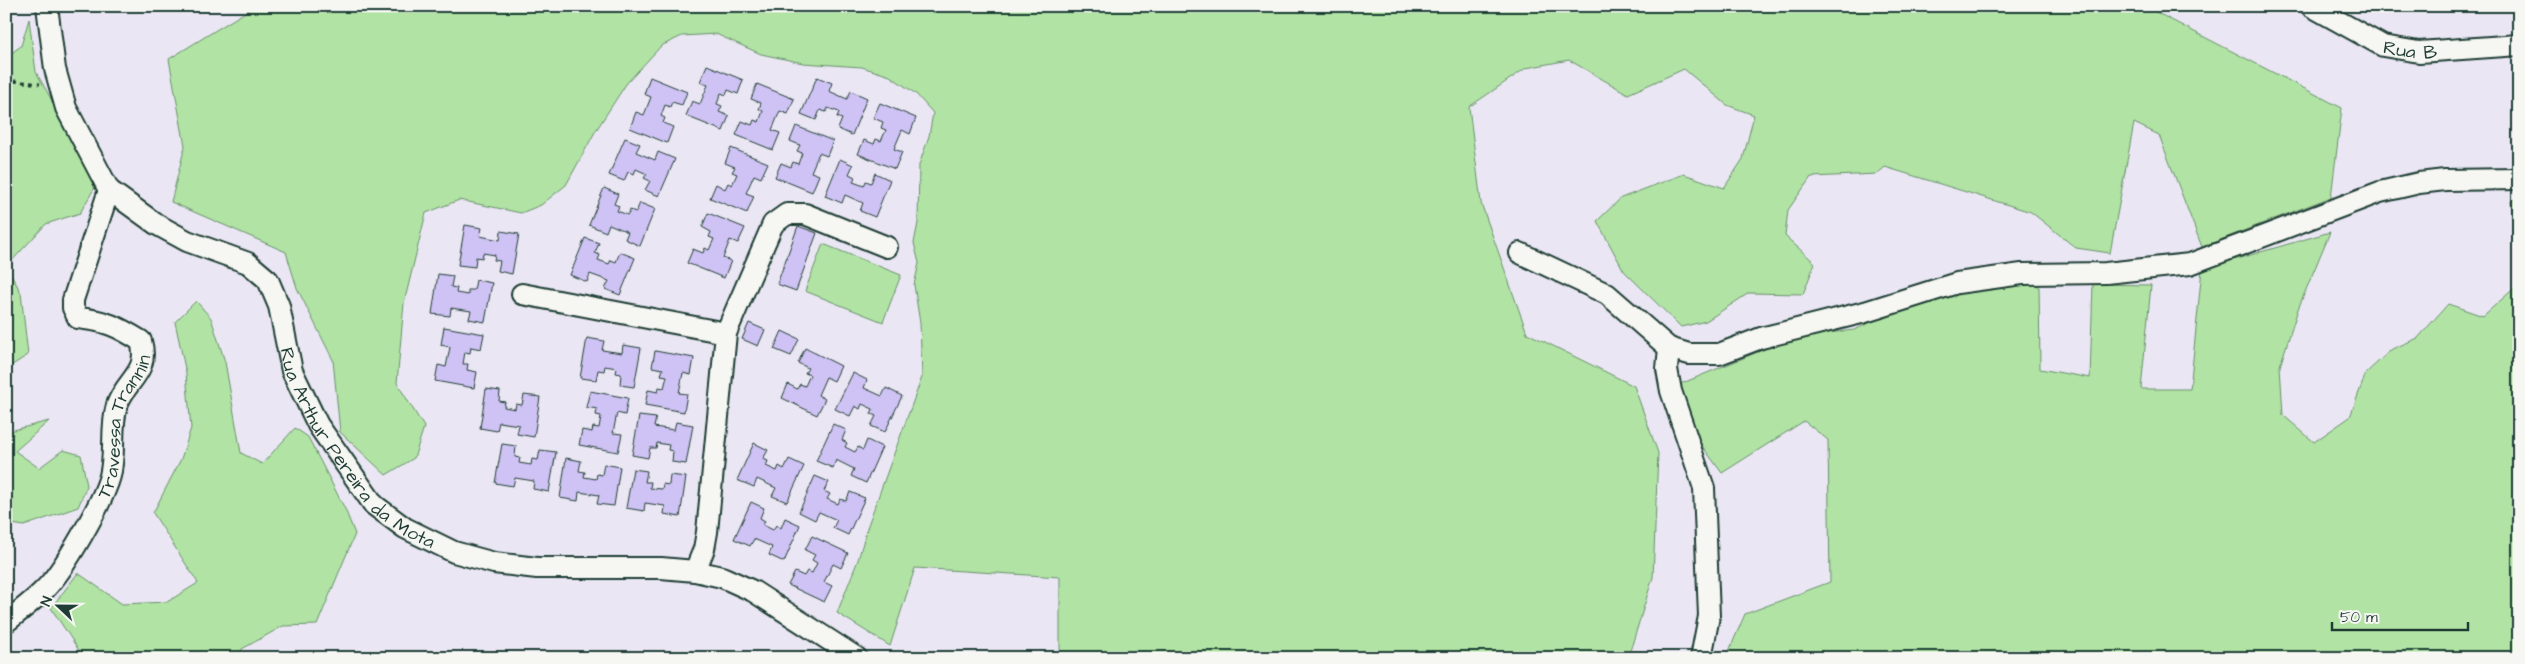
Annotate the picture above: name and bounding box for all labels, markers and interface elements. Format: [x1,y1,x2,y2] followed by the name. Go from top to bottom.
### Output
[2381,34,2439,67] street label: Rua B
[273,345,440,556] street label: Rua Arthur Pereira da Mota
[91,353,158,503] street label: Travessa Trannin
[32,582,82,632] north arrow
[36,593,58,609] text: N
[2332,599,2469,631] scale bar
[2340,607,2378,628] text: 50 m

